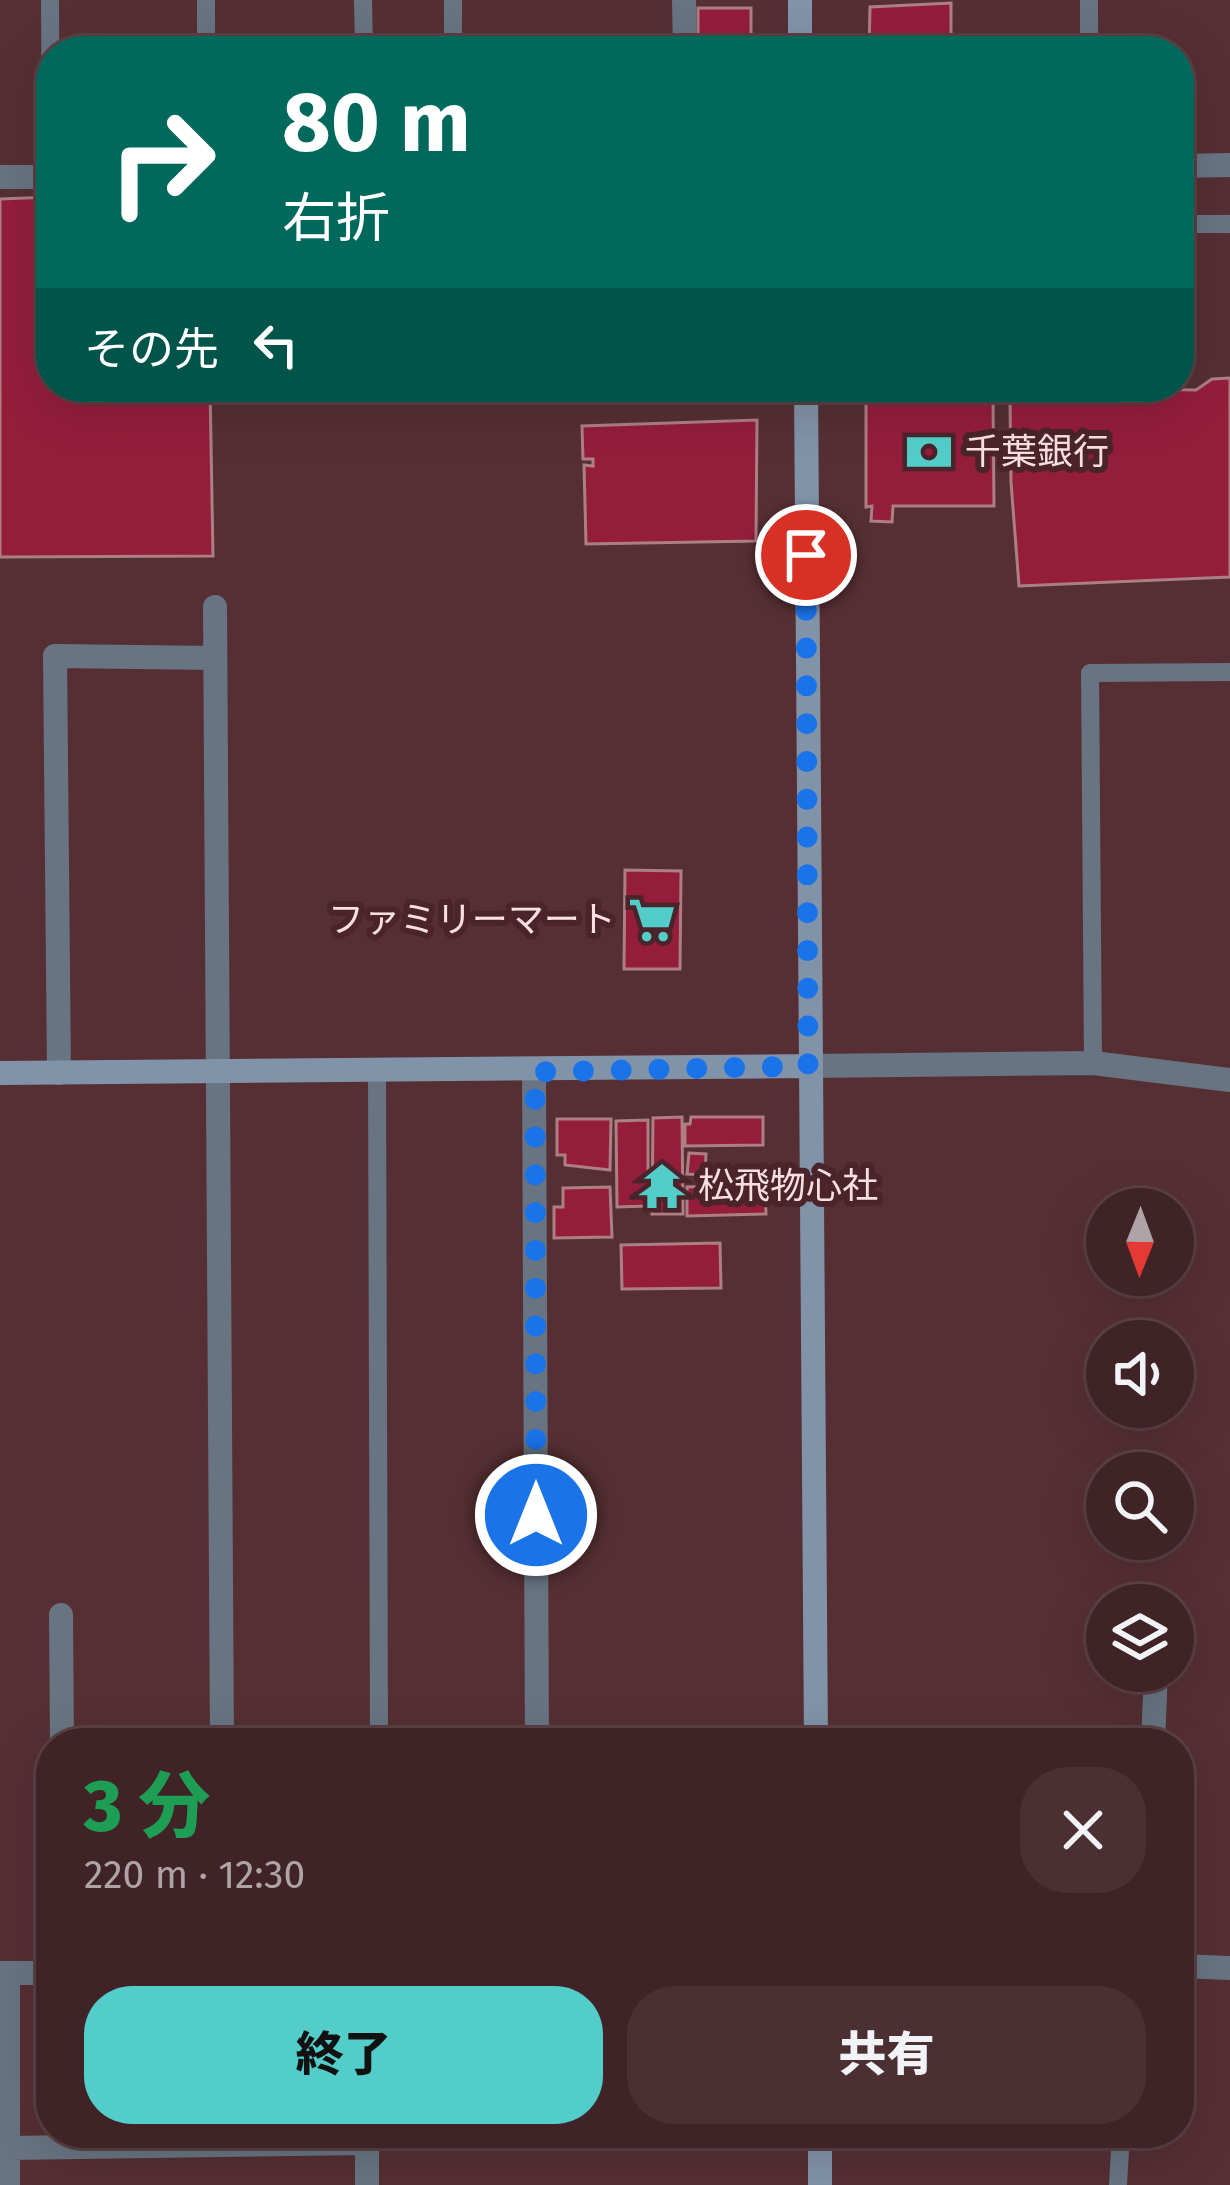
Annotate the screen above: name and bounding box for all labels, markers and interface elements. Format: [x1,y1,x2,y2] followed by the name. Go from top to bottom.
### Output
[282,72,471,173] text: 80 m
[84,84,240,240] icon: right
[282,187,390,251] text: 右折
[243,312,309,378] icon: left
[84,323,219,377] text: その先
[904,427,954,477] bank icon: 千葉銀行
[965,430,1109,474] place label: 千葉銀行
[755,504,857,606] pin
[773,522,839,588] icon: arrive
[627,895,677,945] supermarket icon: ファミリーマート
[328,898,616,942] place label: ファミリーマート
[637,1161,687,1211] temple icon: 松飛物心社
[698,1164,878,1208] place label: 松飛物心社
[1086,1188,1194,1296] north arrow
[1086,1188,1194,1692] map controls
[1086,1320,1194,1428] button: sound
[473,1452,599,1578] position arrow
[1086,1452,1194,1560] button: search
[1086,1584,1194,1692] button: layers
[84,1764,210,1850] text: 3 分
[1020,1767,1146,1893] button: close
[84,1852,305,1898] text: 220 m · 12:30
[84,1986,603,2124] button: 終了
[627,1986,1146,2124] button: 共有

